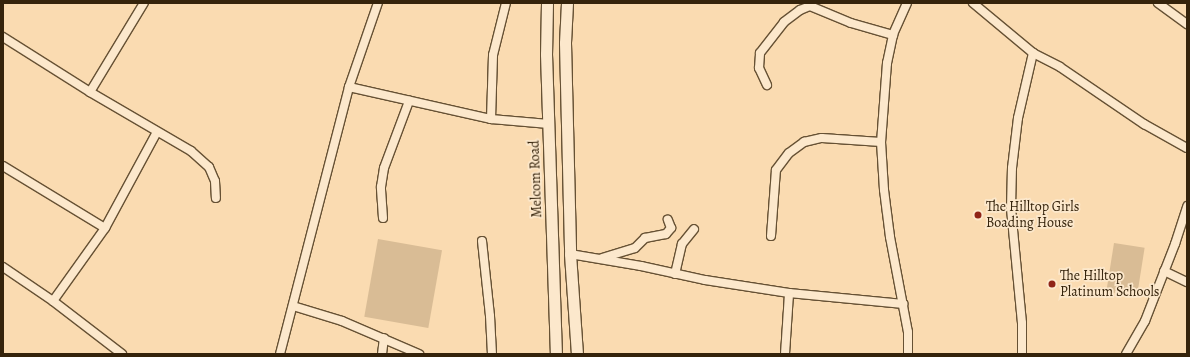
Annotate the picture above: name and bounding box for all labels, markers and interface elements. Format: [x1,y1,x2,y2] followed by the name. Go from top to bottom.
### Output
[526,140,546,218] street label: Melcom Road
[986,199,1079,232] place label: The Hilltop Girls Boading House
[973,210,983,220] marker: The Hilltop Girls Boading House
[1060,268,1159,300] place label: The Hilltop Platinum Schools
[1047,279,1057,289] marker: The Hilltop Platinum Schools

